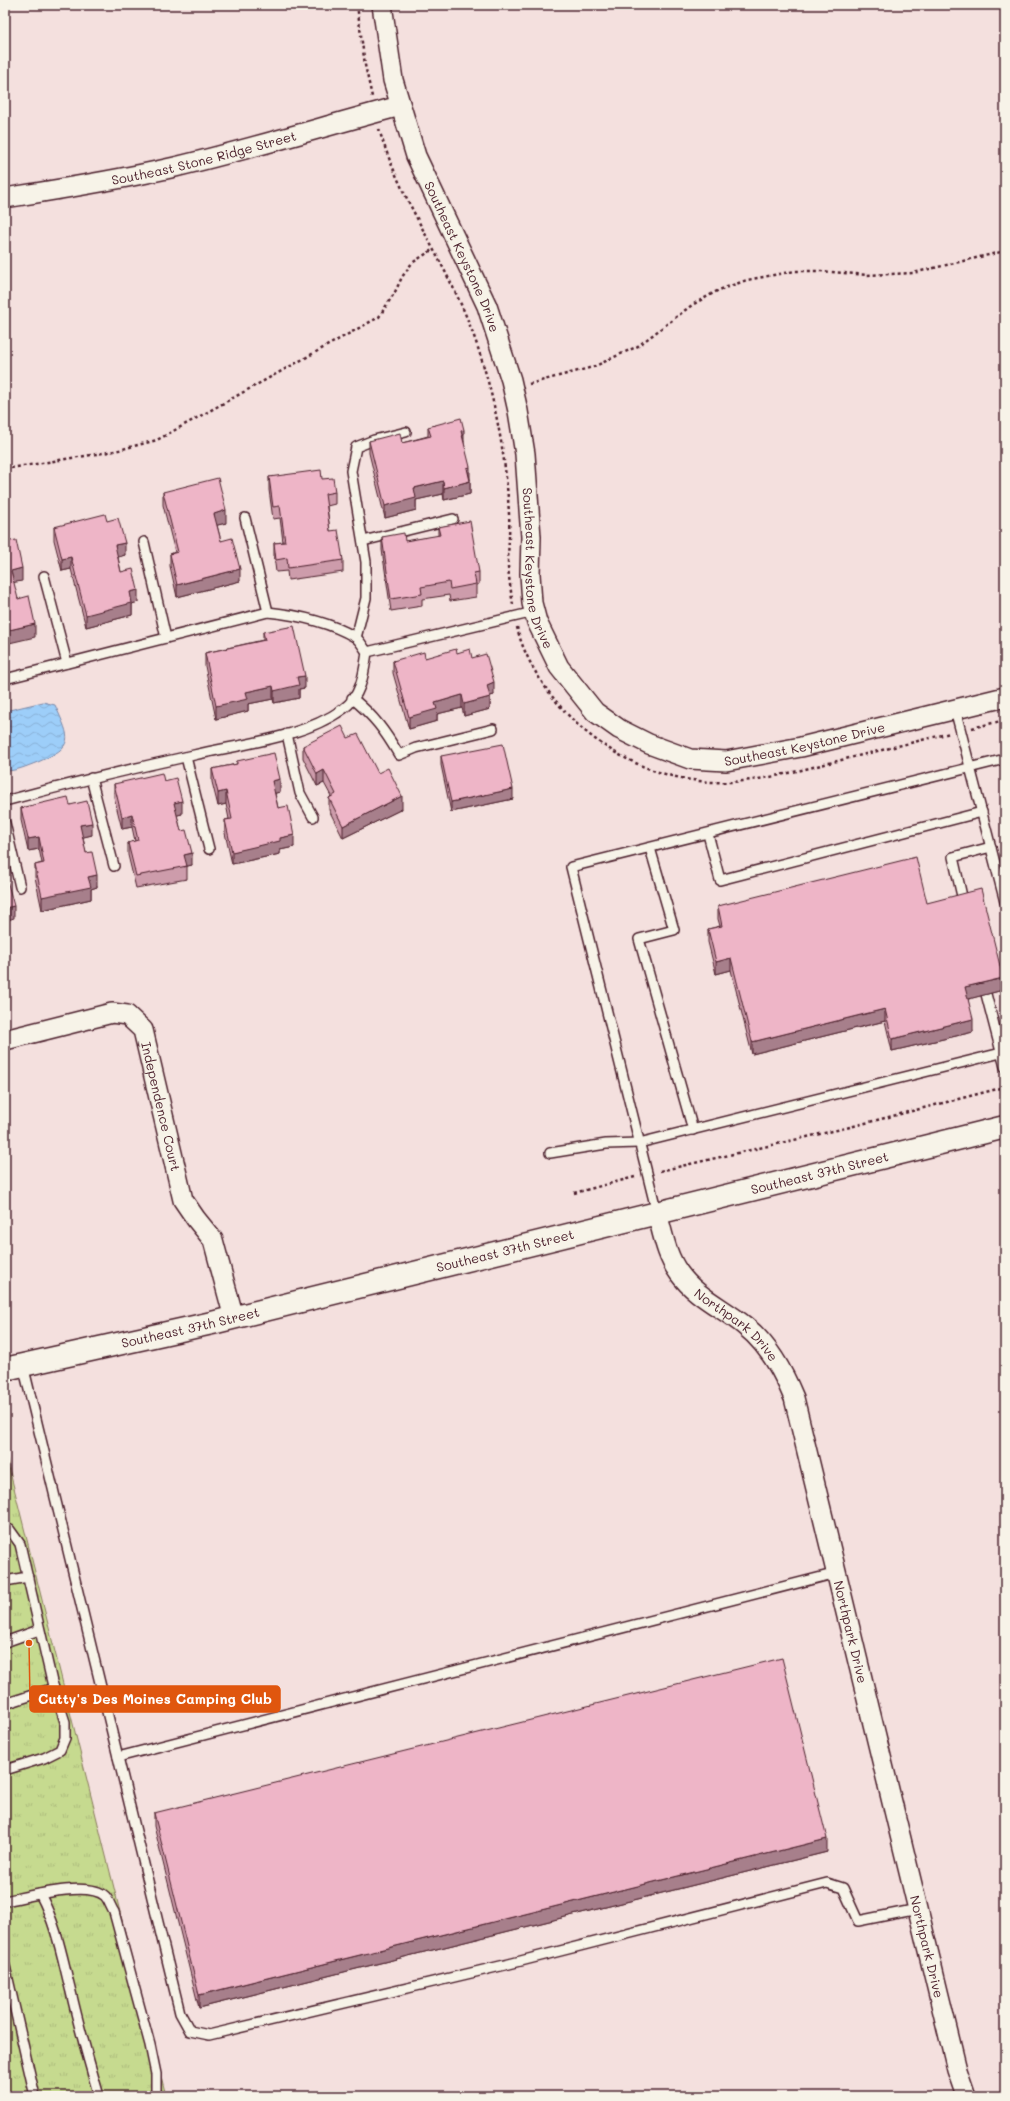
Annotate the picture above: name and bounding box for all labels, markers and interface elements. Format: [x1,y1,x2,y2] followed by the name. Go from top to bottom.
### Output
[110,126,298,188] street label: Southeast Stone Ridge Street
[421,178,504,334] street label: Southeast Keystone Drive
[519,487,558,651] street label: Southeast Keystone Drive
[723,718,887,769] street label: Southeast Keystone Drive
[138,1040,185,1173] street label: Independence Court
[749,1147,890,1198] street label: Southeast 37th Street
[434,1225,576,1275] street label: Southeast 37th Street
[691,1284,782,1364] street label: Northpark Drive
[120,1303,261,1351] street label: Southeast 37th Street
[831,1579,872,1685] street label: Northpark Drive
[30,1686,280,1712] callout: Cutty's Des Moines Camping Club
[38,1689,272,1708] text: Cutty's Des Moines Camping Club
[907,1894,948,2000] street label: Northpark Drive

